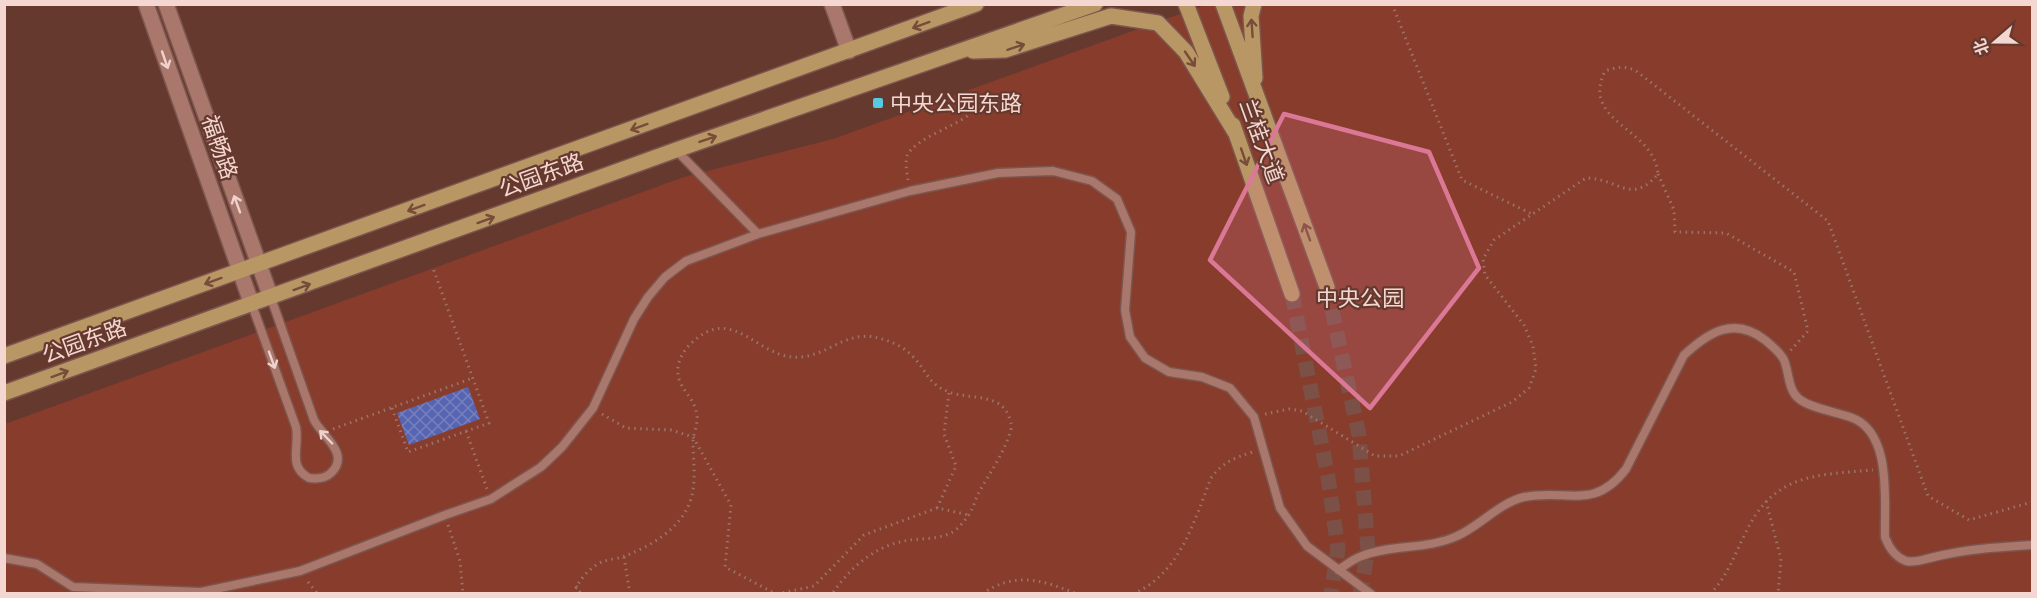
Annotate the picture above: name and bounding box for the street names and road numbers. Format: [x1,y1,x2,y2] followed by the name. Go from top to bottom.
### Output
[1231,94,1293,188] street label: 兰桂大道
[193,110,247,184] street label: 福畅路
[494,144,588,206] street label: 公园东路
[37,310,131,372] street label: 公园东路

